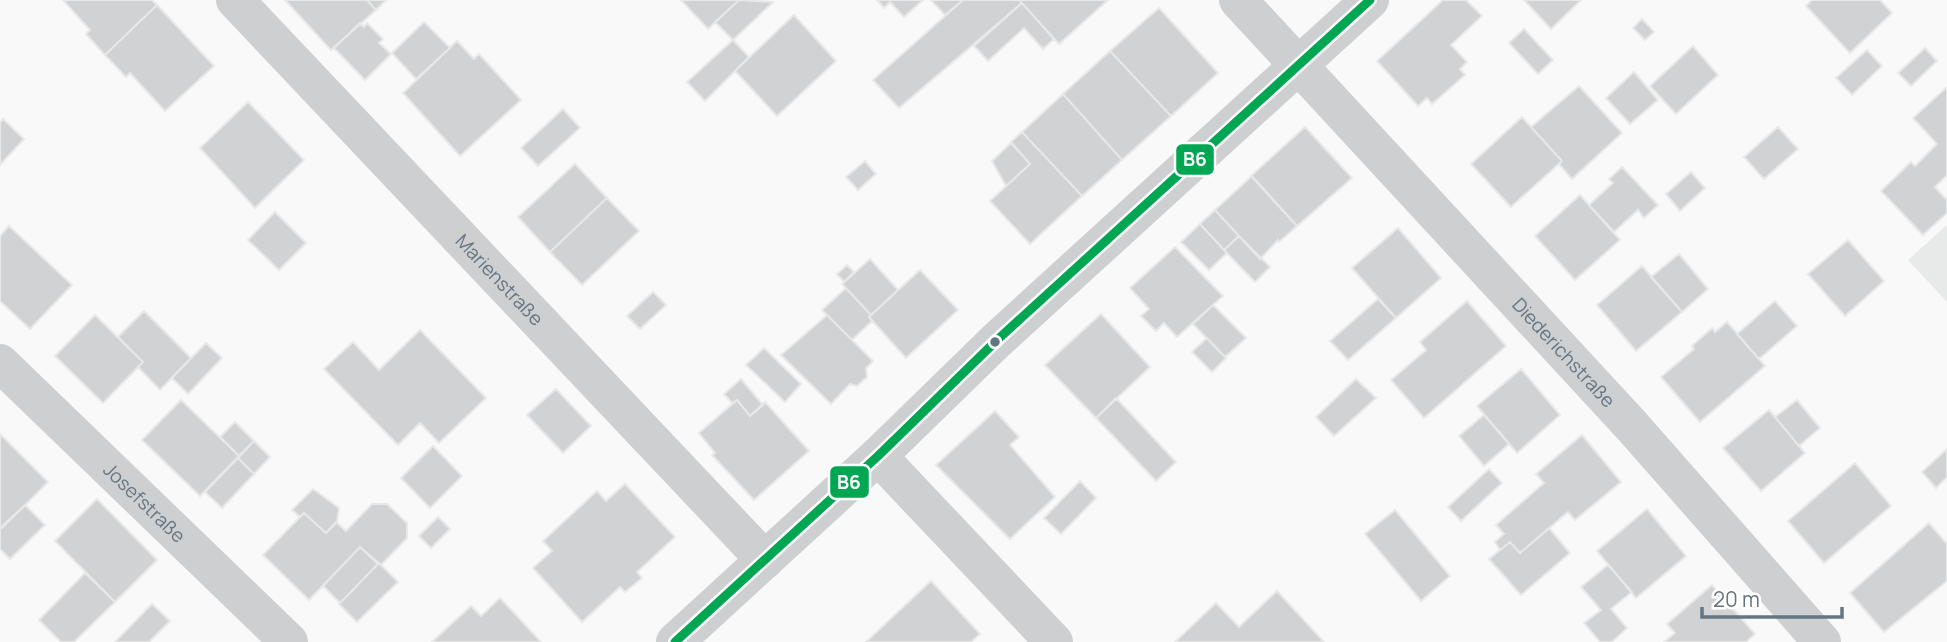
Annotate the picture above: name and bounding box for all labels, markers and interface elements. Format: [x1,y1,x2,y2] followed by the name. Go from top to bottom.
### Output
[1175,143,1215,176] line badge: B6
[1183,146,1207,172] text: B6
[450,228,549,331] street label: Marienstraße
[1506,292,1621,413] street label: Diederichstraße
[988,335,1002,349] unlabelled marker
[98,457,191,548] street label: Josefstraße
[829,465,870,499] line badge: B6
[837,469,861,495] text: B6
[1702,576,1842,620] scale bar
[1713,585,1760,613] text: 20 m

